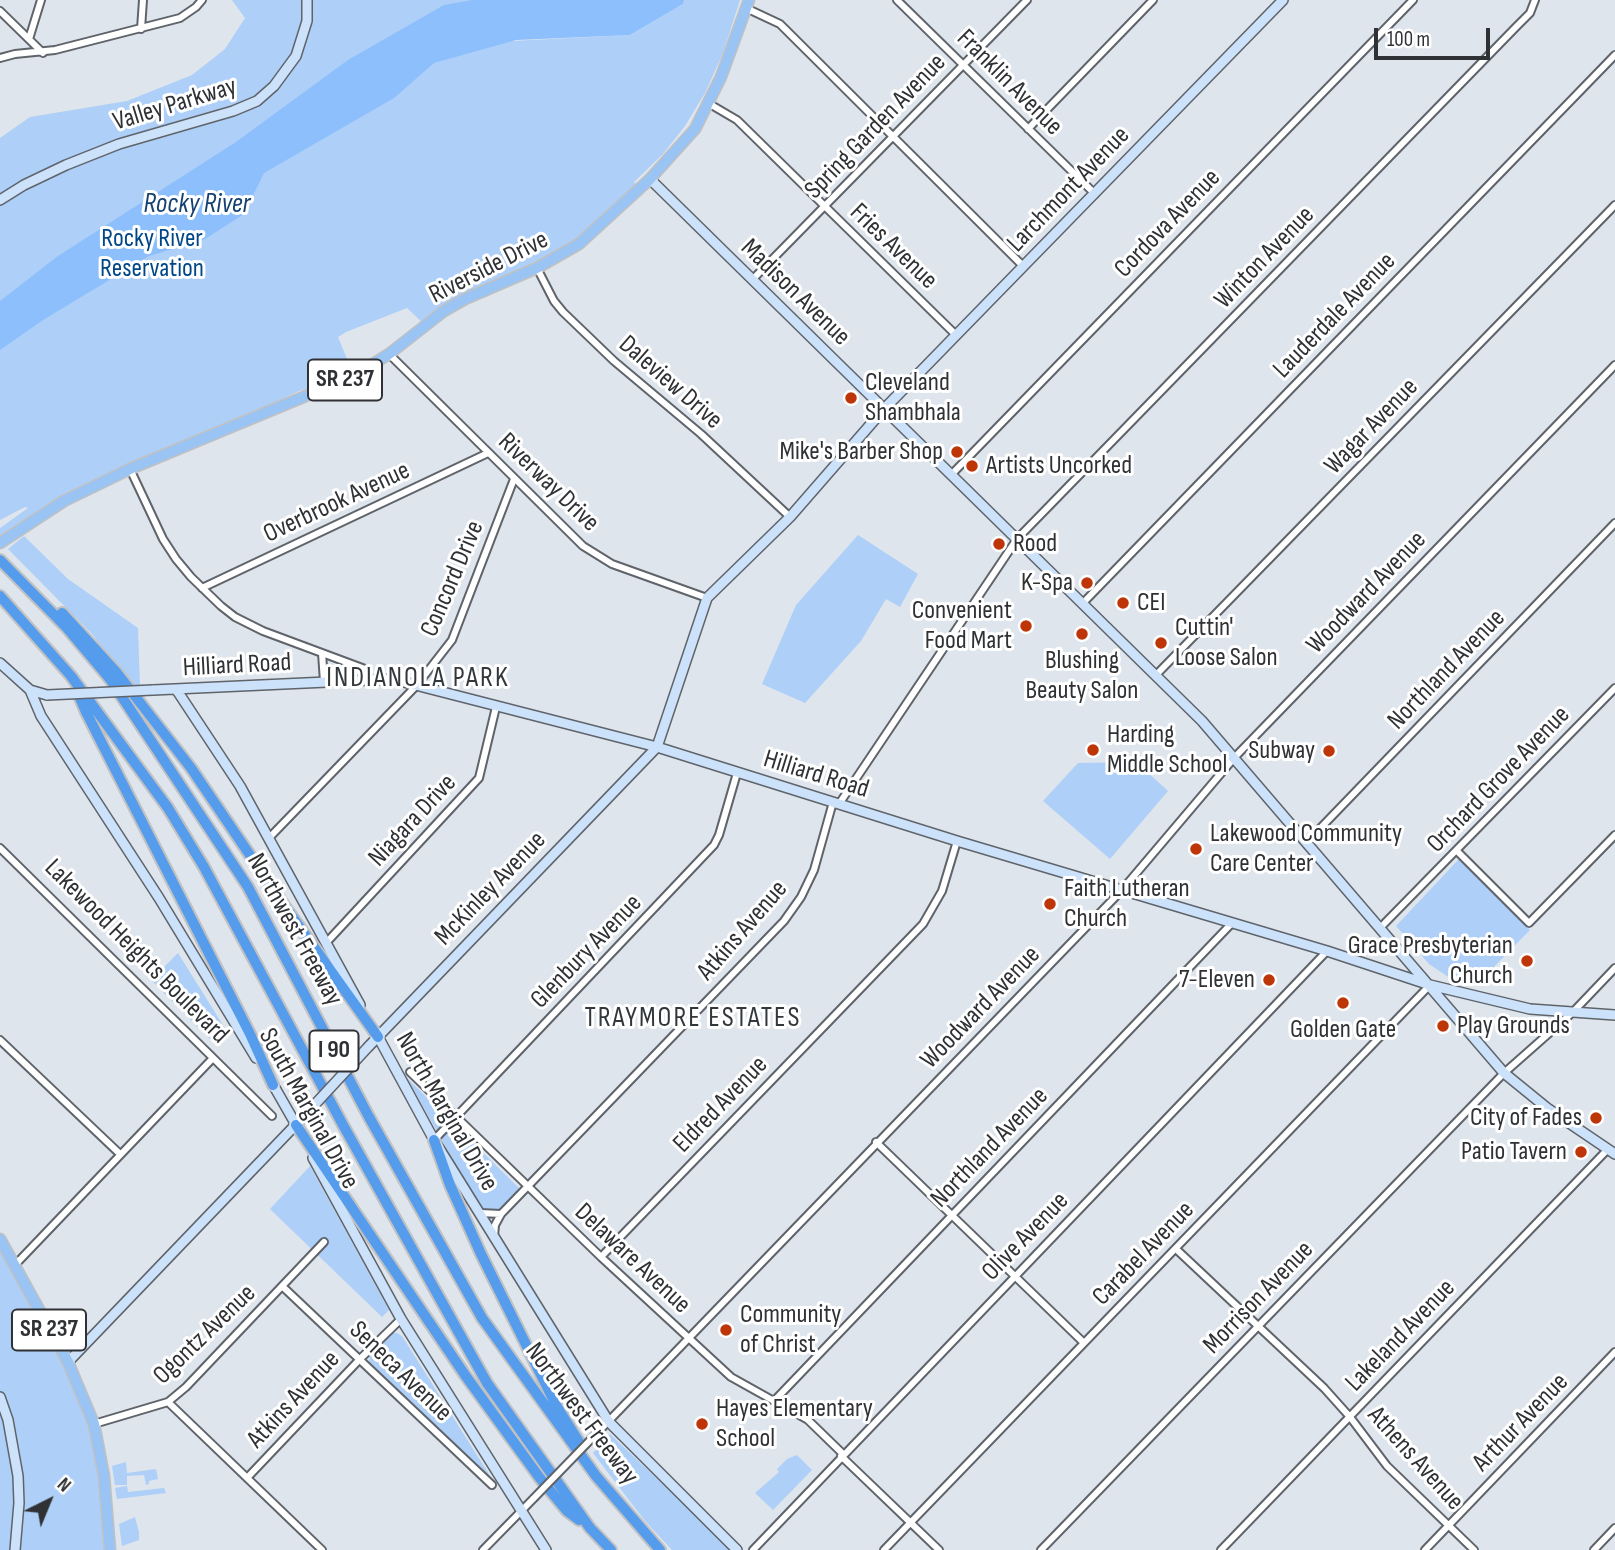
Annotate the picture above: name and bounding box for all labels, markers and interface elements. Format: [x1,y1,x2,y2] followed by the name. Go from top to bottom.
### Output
[1377,14,1492,58] scale bar
[950,24,1068,142] street label: Franklin Avenue
[1387,27,1430,52] text: 100 m
[799,48,953,206] street label: Spring Garden Avenue
[110,71,240,139] street label: Valley Parkway
[1001,121,1137,259] street label: Larchmont Avenue
[1108,163,1228,285] street label: Cordova Avenue
[144,188,250,222] water label: Rocky River
[843,198,943,296] street label: Fries Avenue
[1208,200,1322,316] street label: Winton Avenue
[100,223,204,284] park label: Rocky River Reservation
[424,225,554,311] street label: Riverside Drive
[734,233,856,353] street label: Madison Avenue
[1267,247,1403,385] street label: Lauderdale Avenue
[612,330,728,436] street label: Daleview Drive
[308,360,382,400] road number: SR 237
[865,367,961,428] place label: Cleveland Shambhala
[1319,372,1425,482] street label: Wagar Avenue
[843,390,859,406] marker: Cleveland Shambhala
[491,427,605,539] street label: Riverway Drive
[779,436,943,468] place label: Mike's Barber Shop
[949,444,965,460] marker: Mike's Barber Shop
[986,450,1132,482] place label: Artists Uncorked
[259,456,415,550] street label: Overbrook Avenue
[964,458,980,474] marker: Artists Uncorked
[415,516,491,642] street label: Concord Drive
[1301,525,1433,661] street label: Woodward Avenue
[1013,528,1057,560] place label: Rood
[991,536,1007,552] marker: Rood
[1021,567,1073,599] place label: K-Spa
[1079,575,1095,591] marker: K-Spa
[1137,587,1166,619] place label: CEI
[912,595,1012,656] place label: Convenient Food Mart
[1115,595,1131,611] marker: CEI
[1382,603,1512,737] street label: Northland Avenue
[1175,612,1278,674] place label: Cuttin' Loose Salon
[1018,618,1034,634] marker: Convenient Food Mart
[1074,626,1090,642] marker: Blushing Beauty Salon
[1153,635,1169,651] marker: Cuttin' Loose Salon
[1026,645,1138,706] place label: Blushing Beauty Salon
[182,648,292,684] street label: Hilliard Road
[328,662,508,696] district label: INDIANOLA PARK
[1421,700,1577,860] street label: Orchard Grove Avenue
[1107,719,1227,780] place label: Harding Middle School
[1248,735,1315,767] place label: Subway
[1085,742,1101,758] marker: Harding Middle School
[1321,743,1337,759] marker: Subway
[760,744,872,806] street label: Hilliard Road
[362,768,464,874] street label: Niagara Drive
[1210,818,1402,880] place label: Lakewood Community Care Center
[429,825,553,953] street label: McKinley Avenue
[1188,841,1204,857] marker: Lakewood Community Care Center
[239,849,349,1011] street label: Northwest Freeway
[37,853,235,1051] street label: Lakewood Heights Boulevard
[1064,873,1190,934] place label: Faith Lutheran Church
[691,875,795,987] street label: Atkins Avenue
[525,888,649,1016] street label: Glenbury Avenue
[1042,896,1058,912] marker: Faith Lutheran Church
[1348,930,1513,992] place label: Grace Presbyterian Church
[915,940,1047,1076] street label: Woodward Avenue
[1519,953,1535,969] marker: Grace Presbyterian Church
[1179,964,1255,996] place label: 7-Eleven
[1261,972,1277,988] marker: 7-Eleven
[1335,995,1351,1011] marker: Golden Gate
[586,1002,800,1036] district label: TRAYMORE ESTATES
[1457,1010,1570,1042] place label: Play Grounds
[1290,1014,1396,1046] place label: Golden Gate
[1435,1018,1451,1034] marker: Play Grounds
[251,1023,365,1195] street label: South Marginal Drive
[388,1027,504,1197] street label: North Marginal Drive
[310,1030,358,1072] road number: I 90
[667,1050,775,1160] street label: Eldred Avenue
[925,1081,1055,1215] street label: Northland Avenue
[1470,1102,1582,1134] place label: City of Fades
[1588,1110,1604,1126] marker: City of Fades
[1461,1136,1567,1168] place label: Patio Tavern
[1573,1144,1589,1160] marker: Patio Tavern
[976,1186,1076,1288] street label: Olive Avenue
[1087,1195,1201,1313] street label: Carabel Avenue
[567,1197,697,1321] street label: Delaware Avenue
[1197,1235,1321,1361] street label: Morrison Avenue
[1340,1273,1462,1399] street label: Lakeland Avenue
[147,1279,263,1391] street label: Ogontz Avenue
[740,1299,841,1360] place label: Community of Christ
[12,1310,86,1350] road number: SR 237
[342,1315,458,1429] street label: Seneca Avenue
[718,1322,734,1338] marker: Community of Christ
[518,1337,644,1491] street label: Northwest Freeway
[241,1345,347,1455] street label: Atkins Avenue
[1467,1367,1575,1479] street label: Arthur Avenue
[716,1393,873,1454] place label: Hayes Elementary School
[1360,1401,1470,1517] street label: Athens Avenue
[694,1416,710,1432] marker: Hayes Elementary School
[14,1466,84,1536] north arrow
[52,1473,75,1497] text: N

